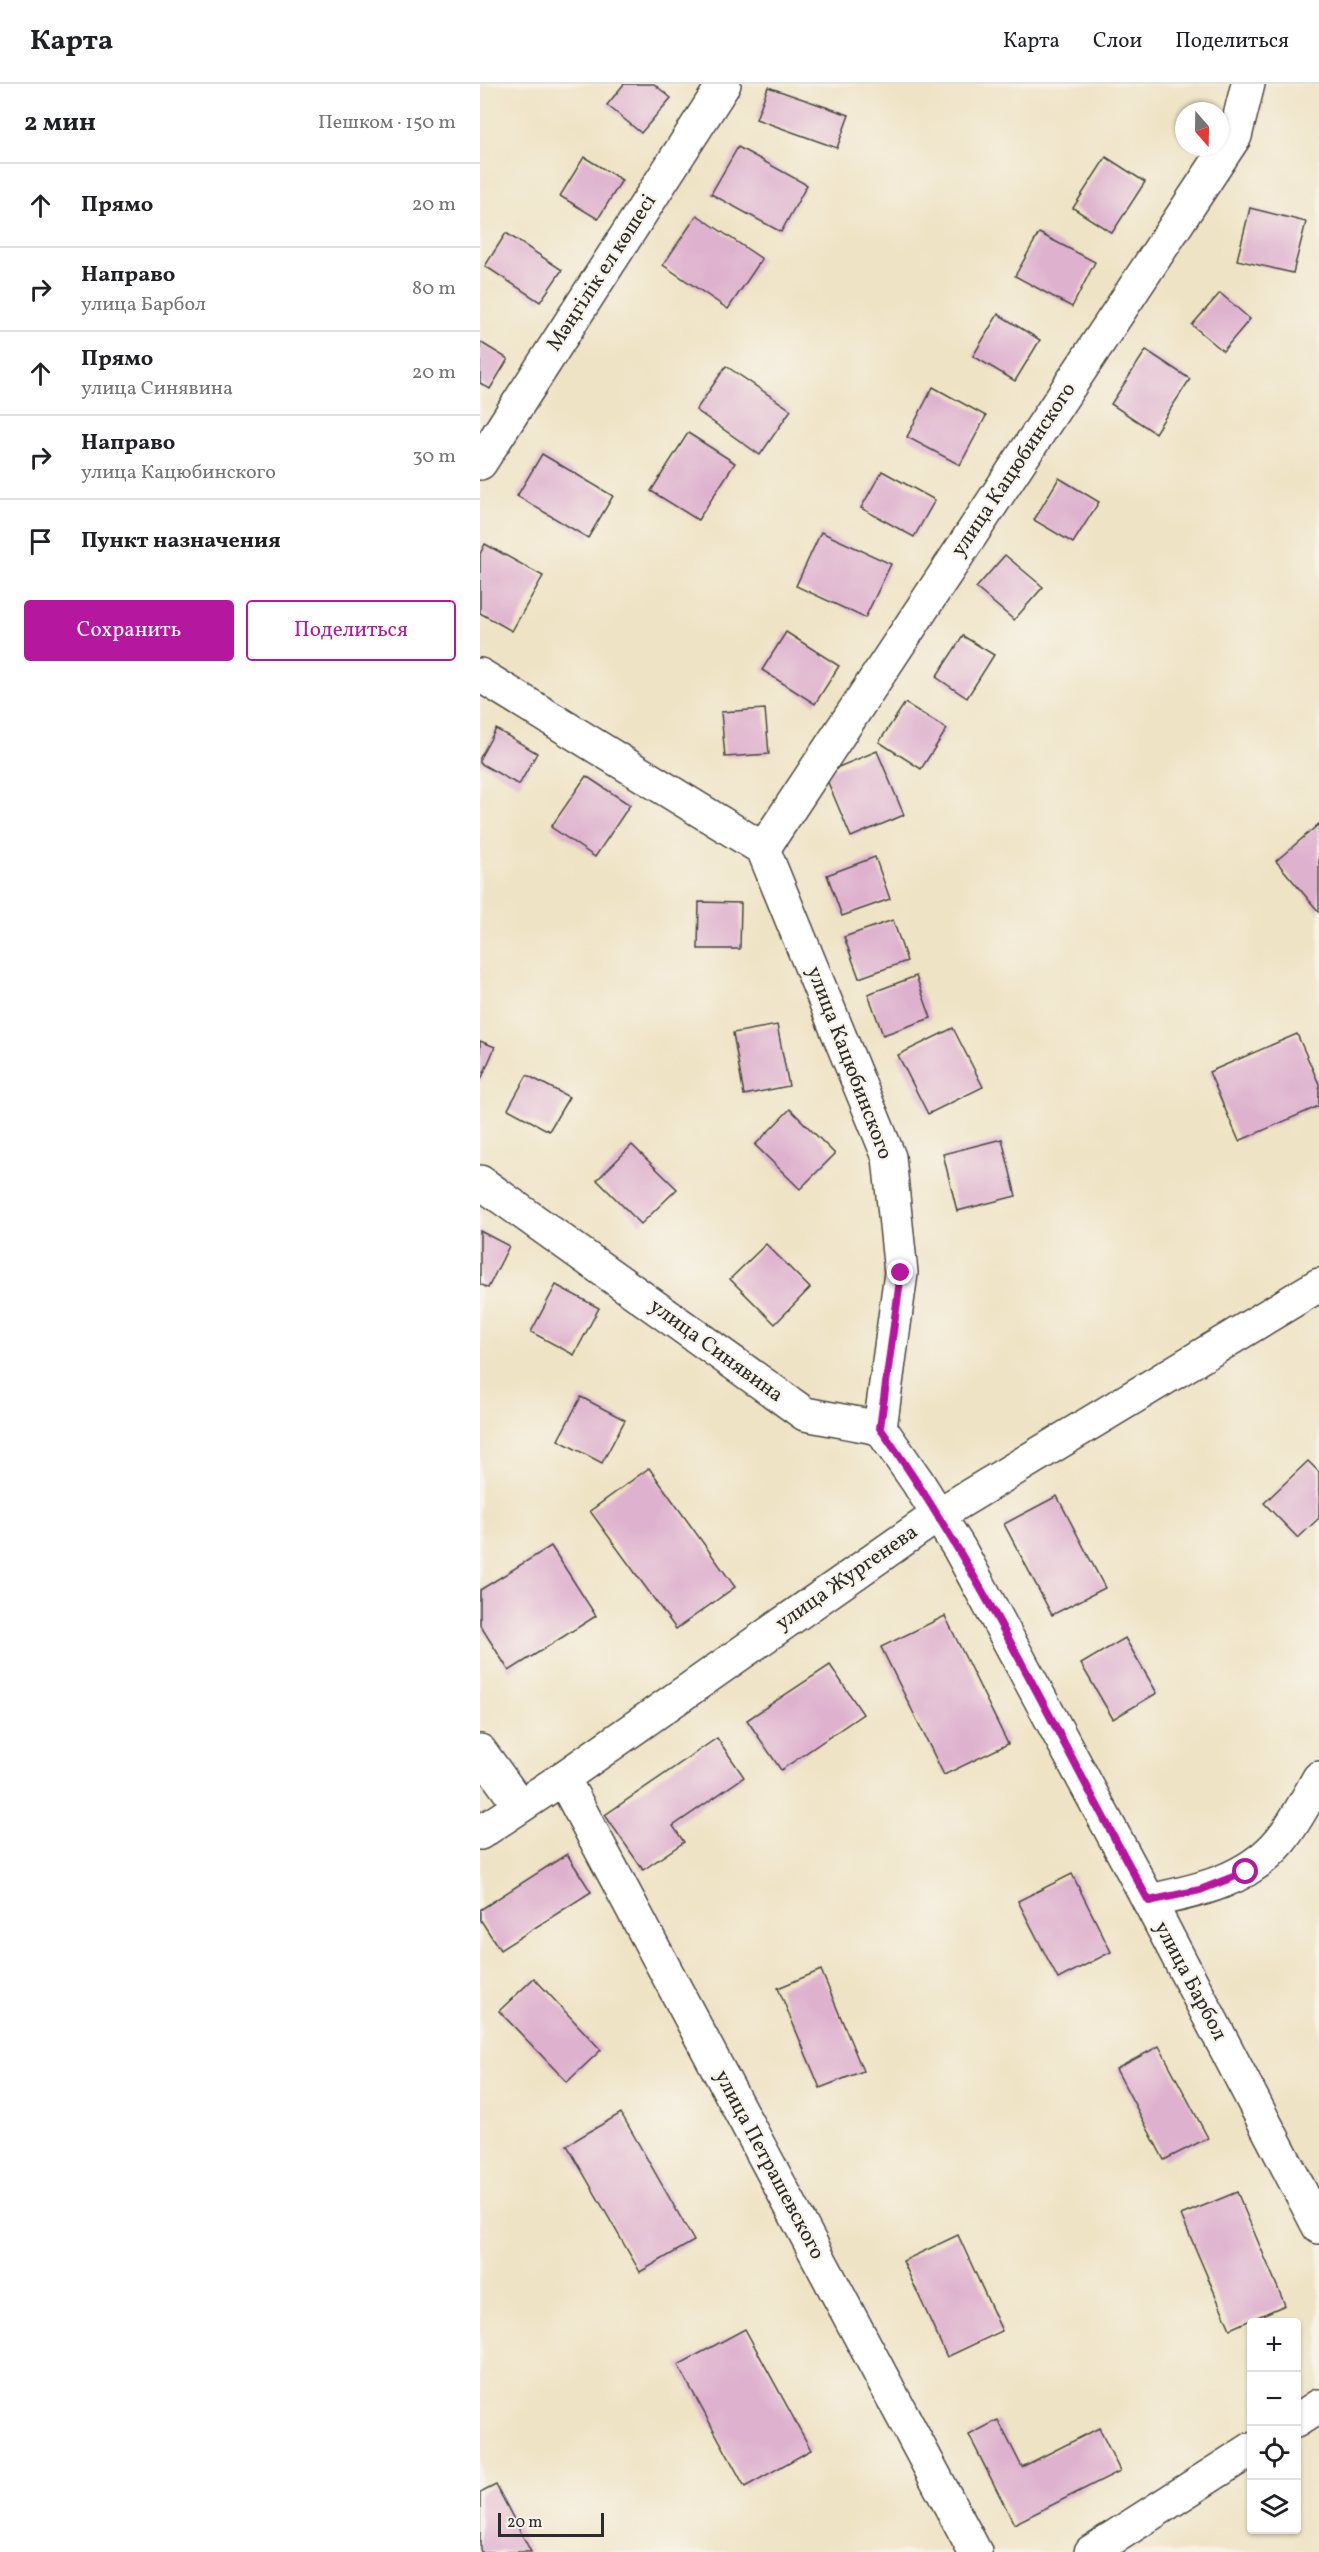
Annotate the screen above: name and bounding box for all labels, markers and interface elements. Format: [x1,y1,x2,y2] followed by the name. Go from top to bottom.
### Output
[30,22,113,61] text: Карта
[1003,27,1060,56] text: Карта
[1093,27,1142,56] text: Слои
[1175,27,1289,56] text: Поделиться
[1175,102,1229,156] north arrow
[24,105,96,141] text: 2 мин
[318,109,456,137] text: Пешком · 150 m
[24,189,57,222] icon: ahead
[540,189,664,357] street label: Мәңгілік ел көшесі
[81,190,153,221] text: Прямо
[412,191,456,219] text: 20 m
[81,260,175,291] text: Направо
[24,273,57,306] icon: right
[412,275,456,303] text: 80 m
[81,291,206,319] text: улица Барбол
[81,344,153,375] text: Прямо
[24,357,57,390] icon: ahead
[412,359,456,387] text: 20 m
[81,375,233,403] text: улица Синявина
[945,377,1083,563] street label: улица Кацюбинского
[81,428,175,459] text: Направо
[24,441,57,474] icon: right
[412,443,456,471] text: 30 m
[81,459,276,487] text: улица Кацюбинского
[24,525,57,558] icon: arrive
[81,526,281,557] text: Пункт назначения
[24,600,234,661] button: Сохранить
[246,600,456,661] button: Поделиться
[799,962,899,1164] street label: улица Кацюбинского
[887,1259,913,1285] route end
[643,1292,789,1410] street label: улица Синявина
[770,1518,924,1638] street label: улица Жургенева
[1232,1858,1258,1884] route start
[1146,1916,1234,2046] street label: улица Барбол
[707,2065,831,2265] street label: улица Петрашевского
[1247,2318,1301,2534] map controls
[1247,2318,1301,2372] button: +
[1247,2372,1301,2426] button: −
[1247,2426,1301,2480] button: locate
[1247,2480,1301,2534] button: layers
[498,2510,604,2538] scale bar
[507,2512,542,2534] text: 20 m

